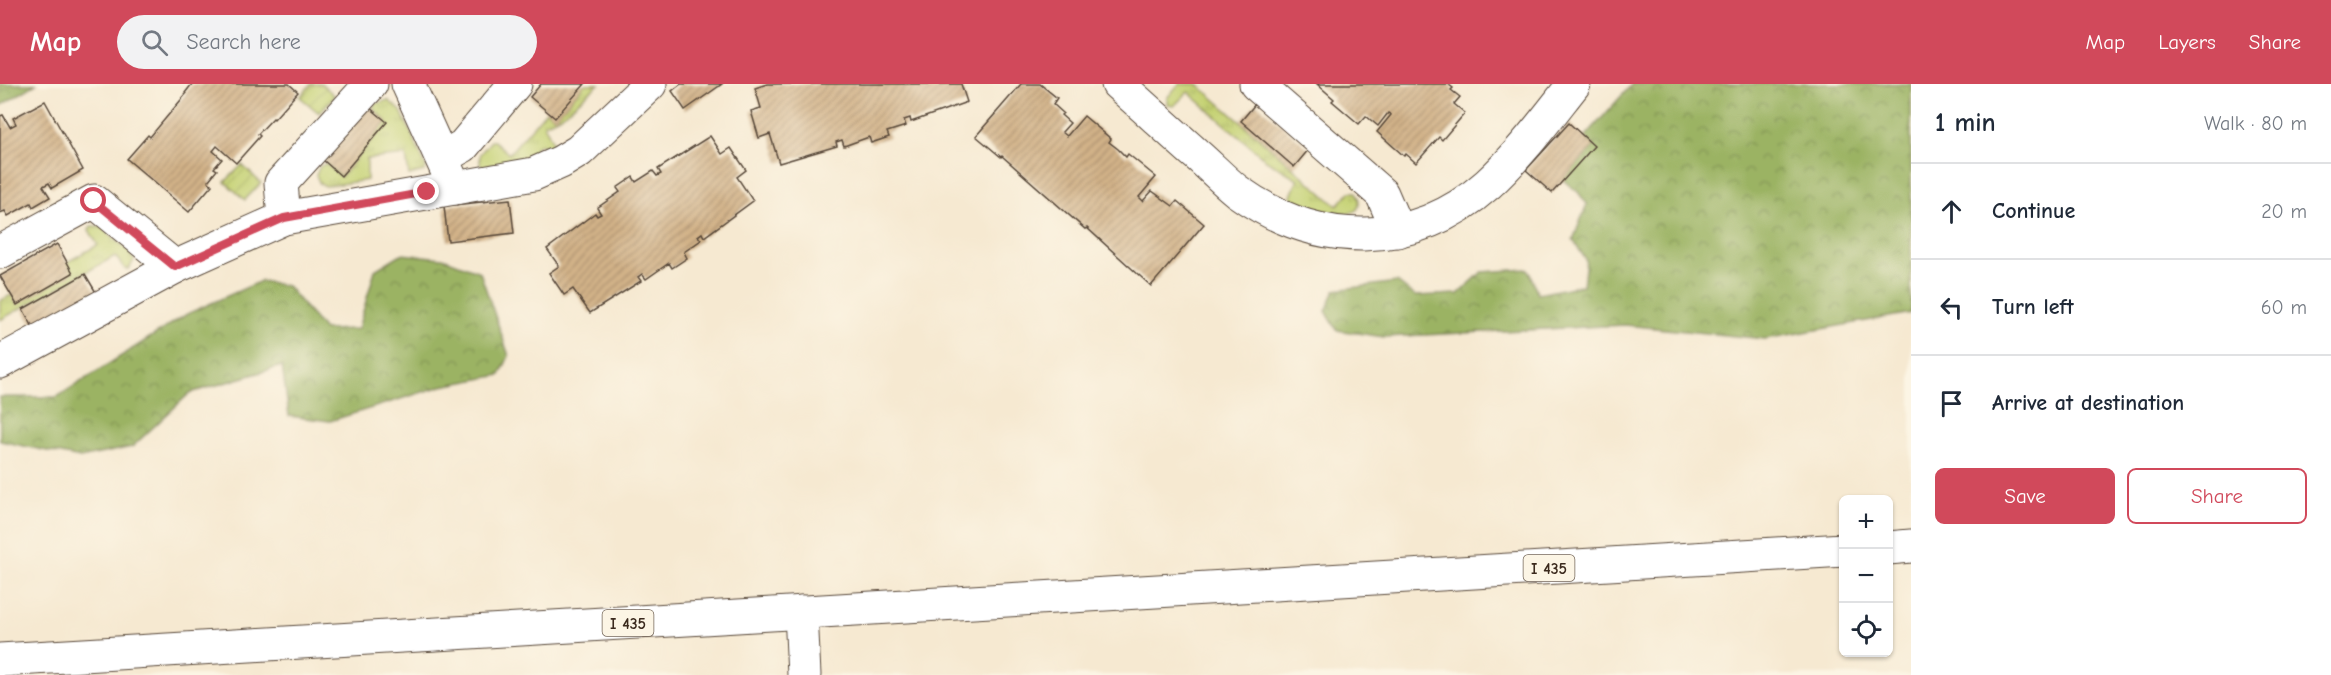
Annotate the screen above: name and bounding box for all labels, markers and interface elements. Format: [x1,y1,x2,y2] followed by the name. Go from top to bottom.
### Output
[117,15,537,69] search box
[30,26,81,58] text: Map
[138,26,171,59] icon: search
[186,29,301,55] text: Search here
[2086,30,2125,54] text: Map
[2158,30,2216,54] text: Layers
[2249,30,2301,54] text: Share
[1935,108,1996,138] text: 1 min
[2204,112,2307,135] text: Walk · 80 m
[413,178,439,204] route end
[80,187,106,213] route start
[1935,195,1968,228] icon: ahead
[1992,198,2075,224] text: Continue
[2261,200,2307,223] text: 20 m
[1935,291,1968,324] icon: left
[1992,294,2074,320] text: Turn left
[2261,296,2307,319] text: 60 m
[1935,387,1968,420] icon: arrive
[1992,390,2184,416] text: Arrive at destination
[1935,468,2115,524] button: Save
[2127,468,2307,524] button: Share
[1839,495,1893,657] map controls
[1839,495,1893,549] button: +
[1839,549,1893,603] button: −
[1524,555,1574,581] road number: I 435
[1839,603,1893,657] button: locate
[602,610,654,636] road number: I 435

